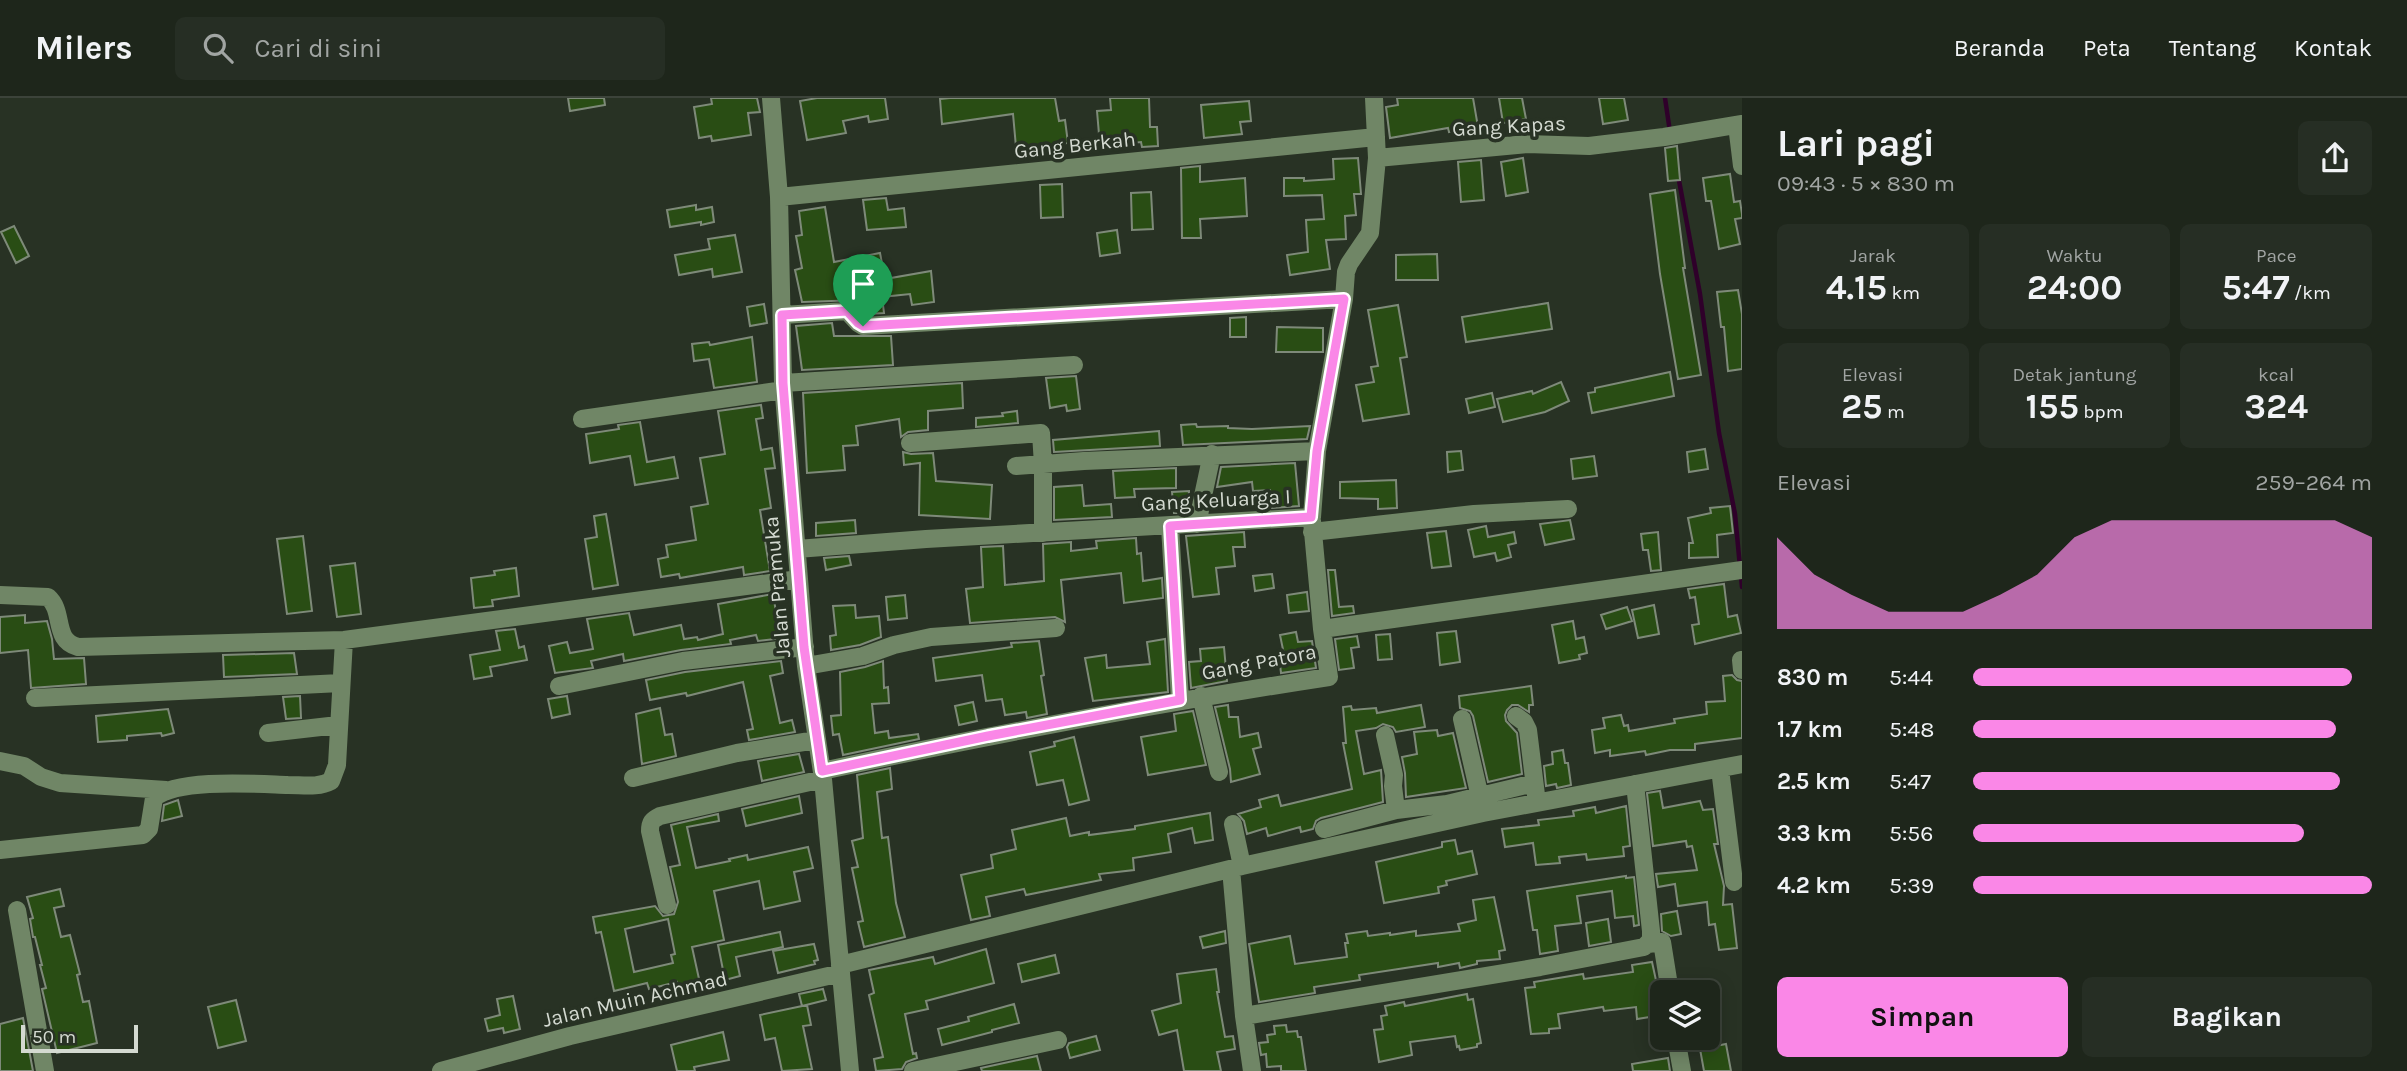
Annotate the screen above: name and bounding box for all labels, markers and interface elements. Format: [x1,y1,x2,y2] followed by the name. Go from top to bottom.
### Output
[175,17,665,80] search box
[35,29,133,67] text: Milers
[199,29,237,67] icon: search
[255,33,382,64] text: Cari di sini
[1954,34,2045,62] text: Beranda
[2083,34,2131,62] text: Peta
[2169,34,2256,62] text: Tentang
[2294,34,2372,62] text: Kontak
[1452,111,1566,141] street label: Gang Kapas
[1777,121,1935,166] text: Lari pagi
[2298,121,2372,195] button: share
[1013,127,1137,163] street label: Gang Berkah
[1777,170,1955,197] text: 09:43 · 5 × 830 m
[1850,245,1896,267] text: Jarak
[2046,245,2103,267] text: Waktu
[2256,245,2296,267] text: Pace
[833,254,893,326] pin
[844,265,882,303] icon: arrive
[1826,267,1887,308] text: 4.15
[2027,267,2122,308] text: 24:00
[2222,267,2290,308] text: 5:47
[1887,282,1920,304] text: km
[2290,282,2331,304] text: /km
[1842,364,1904,386] text: Elevasi
[2013,364,2136,386] text: Detak jantung
[2258,364,2294,386] text: kcal
[1841,386,1882,427] text: 25
[2026,386,2079,427] text: 155
[2244,386,2308,427] text: 324
[1882,401,1905,423] text: m
[2079,401,2123,423] text: bpm
[1777,469,1851,496] text: Elevasi
[2255,469,2372,496] text: 259–264 m
[1141,484,1291,516] street label: Gang Keluarga I
[759,515,795,659] street label: Jalan Pramuka
[1200,639,1318,685] street label: Gang Patora
[1777,664,1848,691] text: 830 m
[1889,664,1933,691] text: 5:44
[1777,716,1843,743] text: 1.7 km
[1889,716,1934,743] text: 5:48
[1777,768,1851,795] text: 2.5 km
[1889,768,1931,795] text: 5:47
[1777,820,1852,847] text: 3.3 km
[1889,820,1933,847] text: 5:56
[1777,872,1851,899] text: 4.2 km
[1889,872,1934,899] text: 5:39
[540,966,730,1032] street label: Jalan Muin Achmad
[1777,977,2068,1057] button: Simpan
[2082,977,2372,1057] button: Bagikan
[1650,980,1720,1050] map controls
[1650,980,1720,1050] button: layers
[21,1022,138,1054] scale bar
[32,1026,76,1048] text: 50 m

